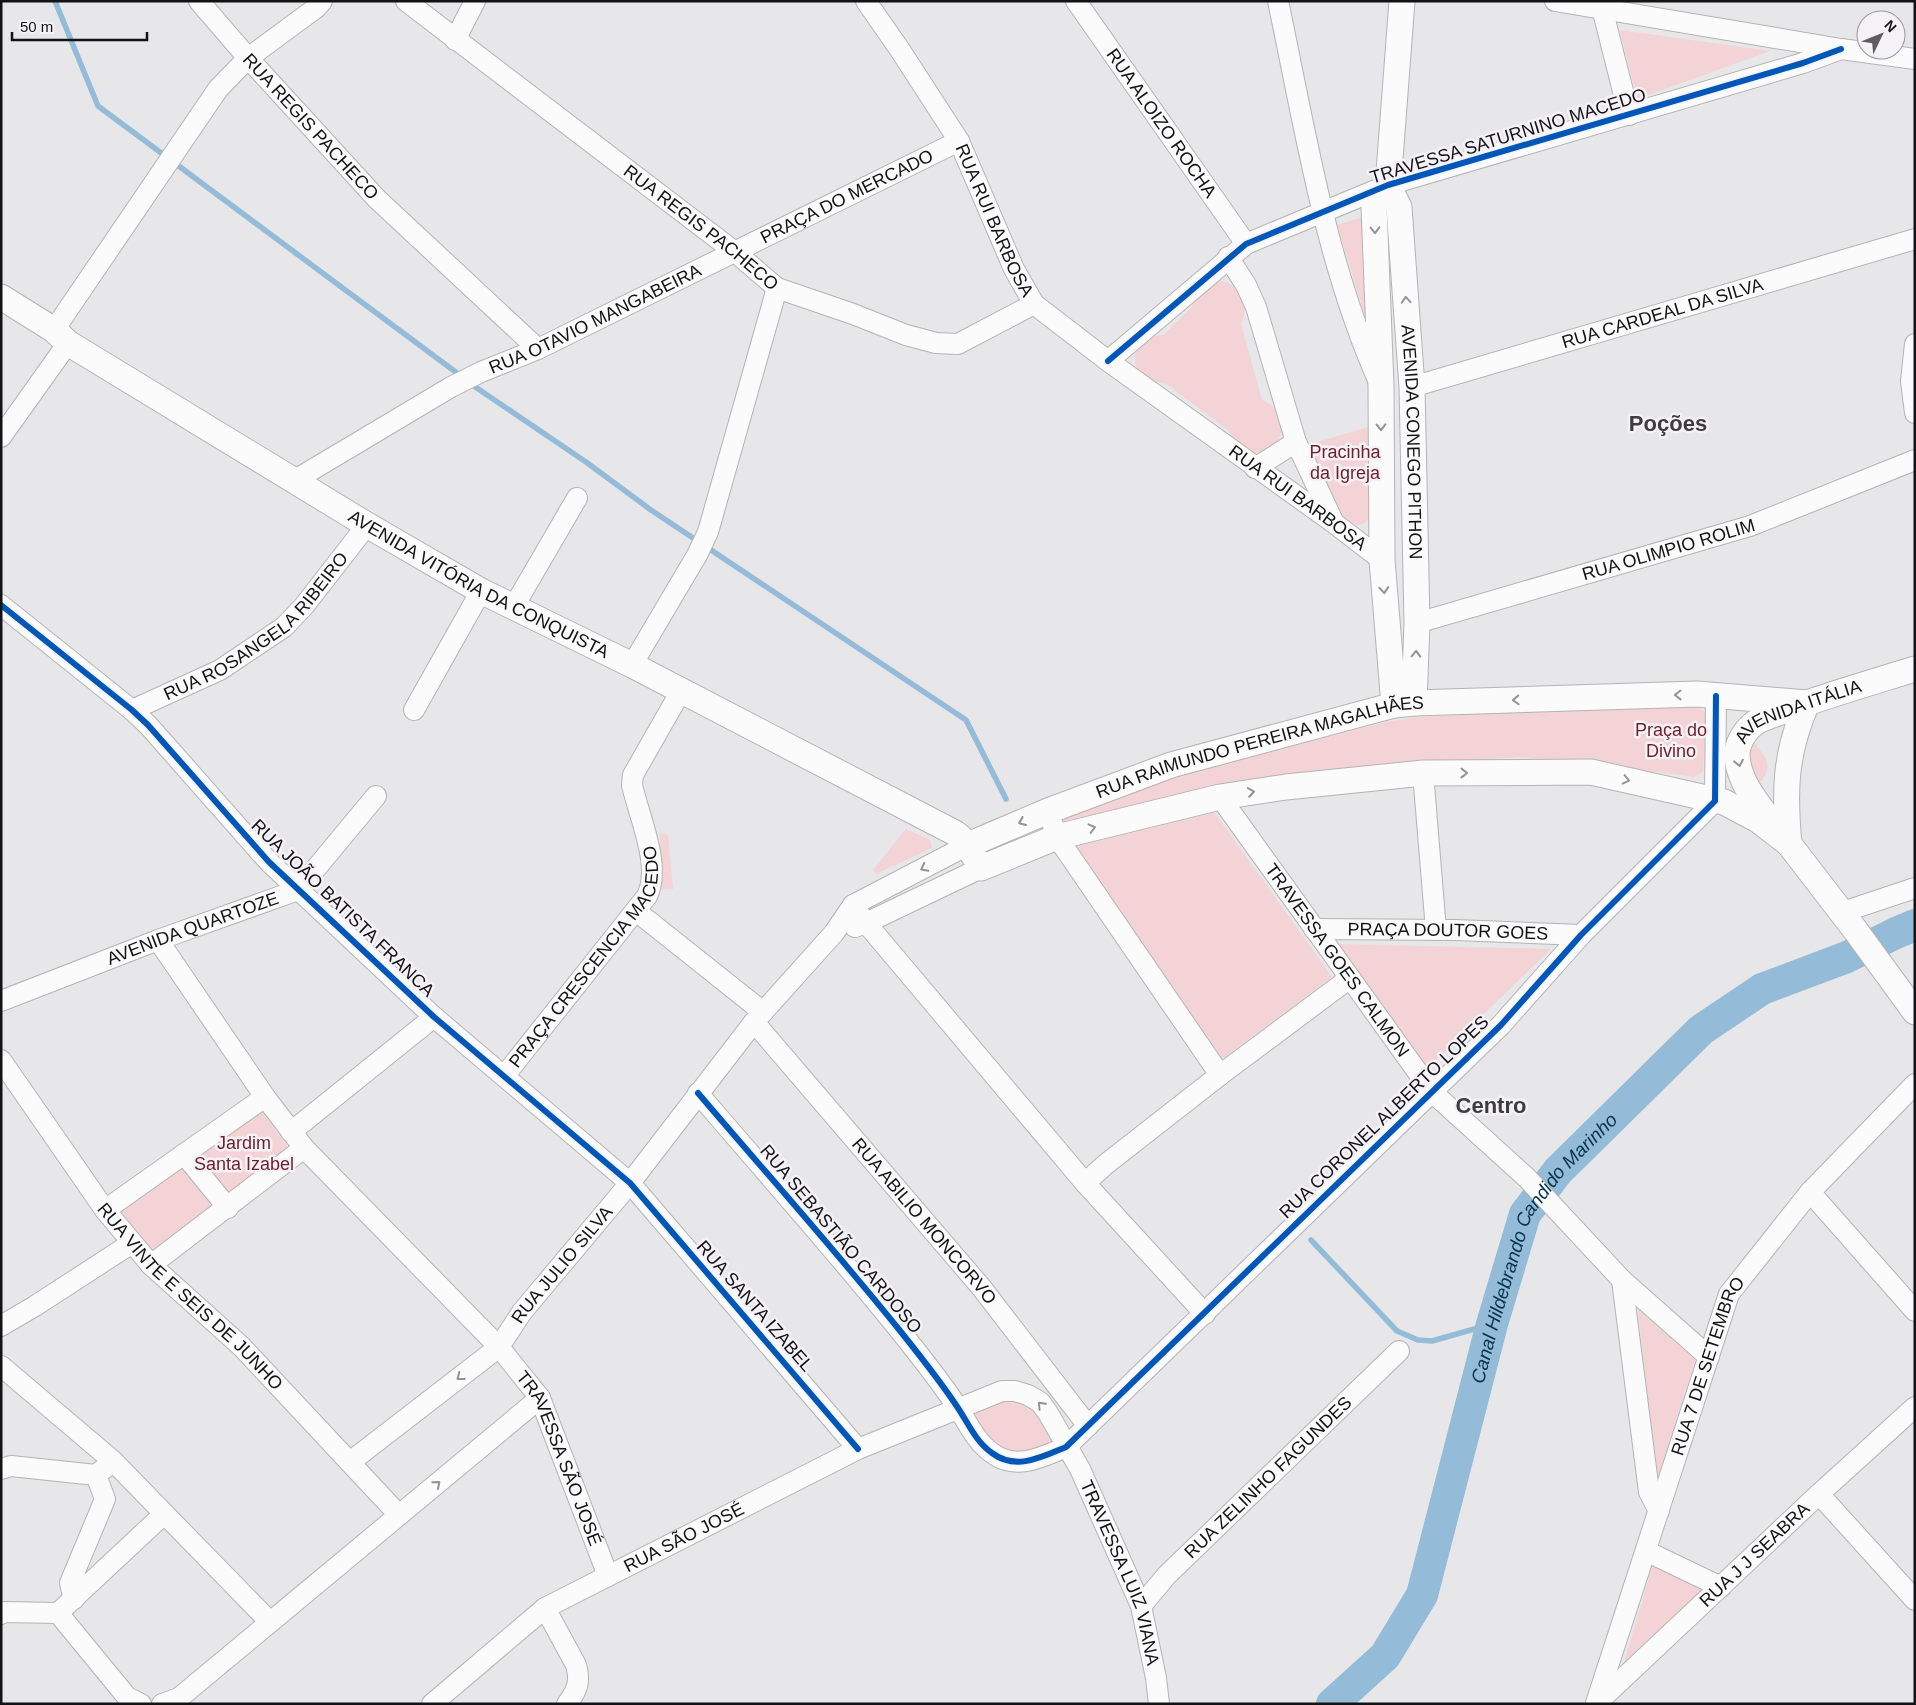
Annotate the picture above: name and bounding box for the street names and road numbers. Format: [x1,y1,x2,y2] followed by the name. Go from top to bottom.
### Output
[1102,45,1220,201] street label: RUA ALOIZO ROCHA
[239,49,382,204] street label: RUA REGIS PACHECO
[1368,84,1648,188] street label: TRAVESSA SATURNINO MACEDO
[952,141,1038,300] street label: RUA RUI BARBOSA
[757,145,936,248] street label: PRAÇA DO MERCADO
[620,161,782,294] street label: RUA REGIS PACHECO
[486,260,704,378] street label: RUA OTAVIO MANGABEIRA
[1559,274,1765,352] street label: RUA CARDEAL DA SILVA
[1398,324,1426,560] street label: AVENIDA CONEGO PITHON
[1225,441,1371,554] street label: RUA RUI BARBOSA
[345,506,612,662] street label: AVENIDA VITÓRIA DA CONQUISTA
[1580,515,1757,584] street label: RUA OLIMPIO ROLIM
[161,548,352,704] street label: RUA ROSANGELA RIBEIRO
[1731,676,1864,747] street label: AVENIDA ITÁLIA
[1093,693,1424,802] street label: RUA RAIMUNDO PEREIRA MAGALHÃES
[247,815,439,1001] street label: RUA JOÃO BATISTA FRANCA
[505,844,662,1072] street label: PRAÇA CRESCENCIA MACEDO
[1261,860,1413,1061] street label: TRAVESSA GOES CALMON
[104,888,281,969] street label: AVENIDA QUARTOZE
[1348,919,1549,944] street label: PRAÇA DOUTOR GOES
[1275,1012,1493,1222] street label: RUA CORONEL ALBERTO LOPES
[848,1134,1001,1308] street label: RUA ABILIO MONCORVO
[756,1140,927,1337] street label: RUA SEBASTIÃO CARDOSO
[93,1199,287,1394] street label: RUA VINTE E SEIS DE JUNHO
[507,1202,616,1327] street label: RUA JULIO SILVA
[693,1237,817,1375] street label: RUA SANTA IZABEL
[1667,1273,1749,1458] street label: RUA 7 DE SETEMBRO
[512,1367,605,1548] street label: TRAVESSA SÃO JOSÉ
[1181,1392,1356,1562] street label: RUA ZELINHO FAGUNDES
[1076,1477,1163,1667] street label: TRAVESSA LUIZ VIANA
[1696,1498,1814,1611] street label: RUA J J SEABRA
[620,1499,747,1576] street label: RUA SÃO JOSÉ

